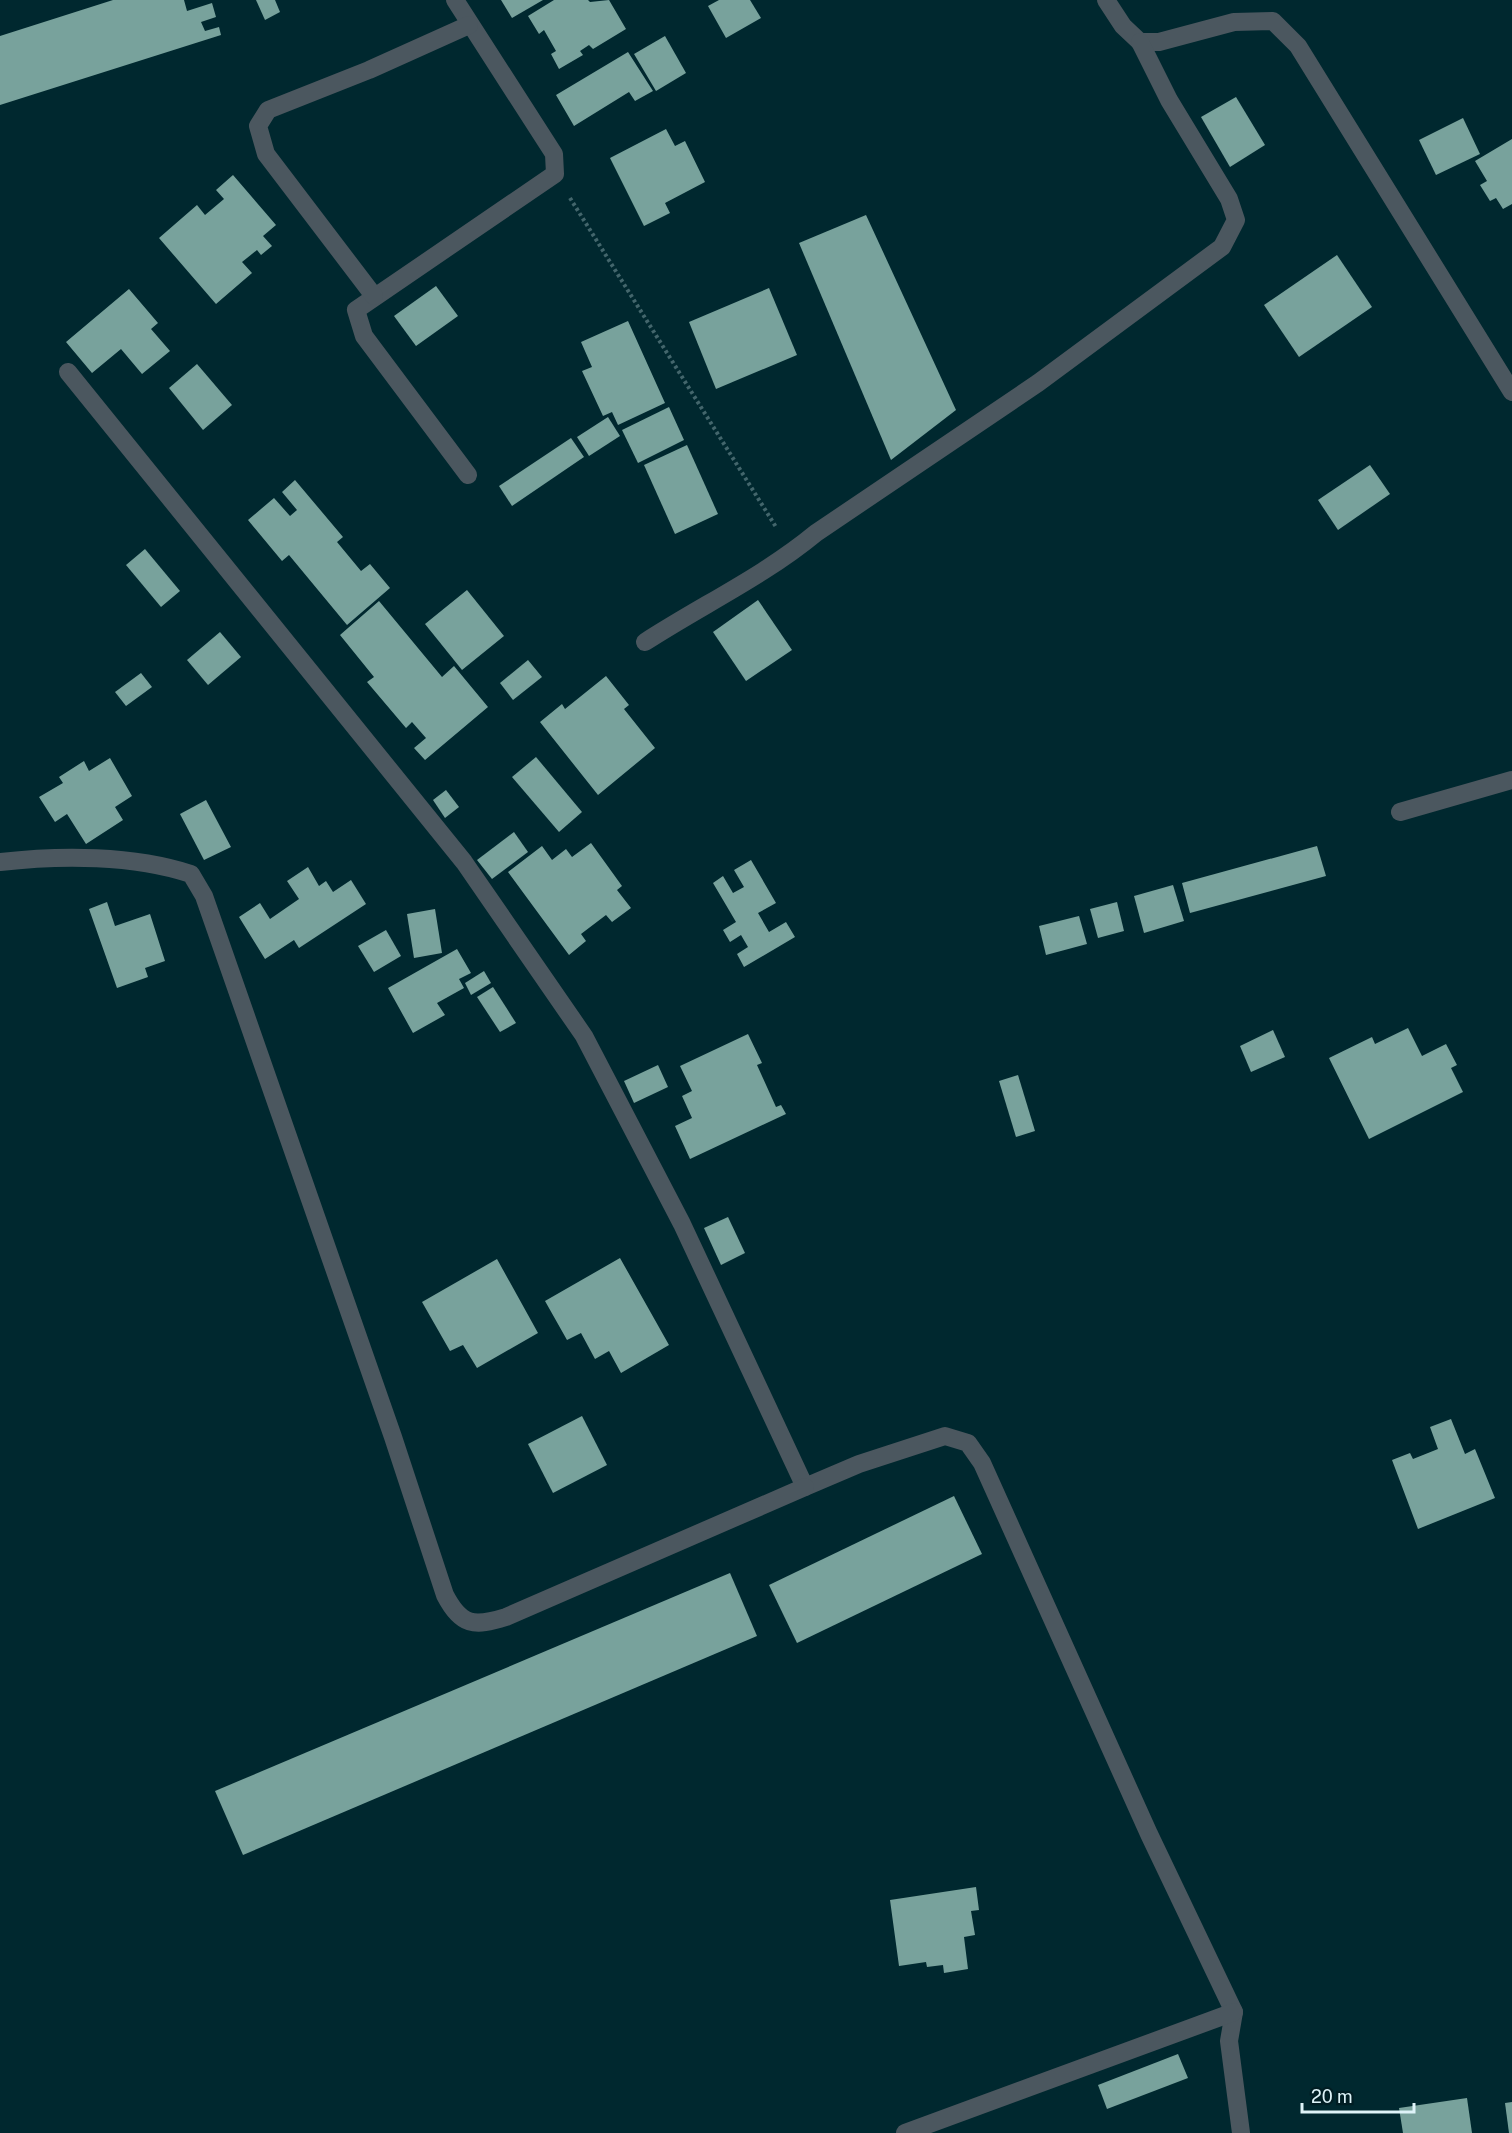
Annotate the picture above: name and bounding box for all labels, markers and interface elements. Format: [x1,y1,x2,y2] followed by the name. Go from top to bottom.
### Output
[1302,2076,1414,2114] scale bar
[1311,2086,1353,2107] text: 20 m

